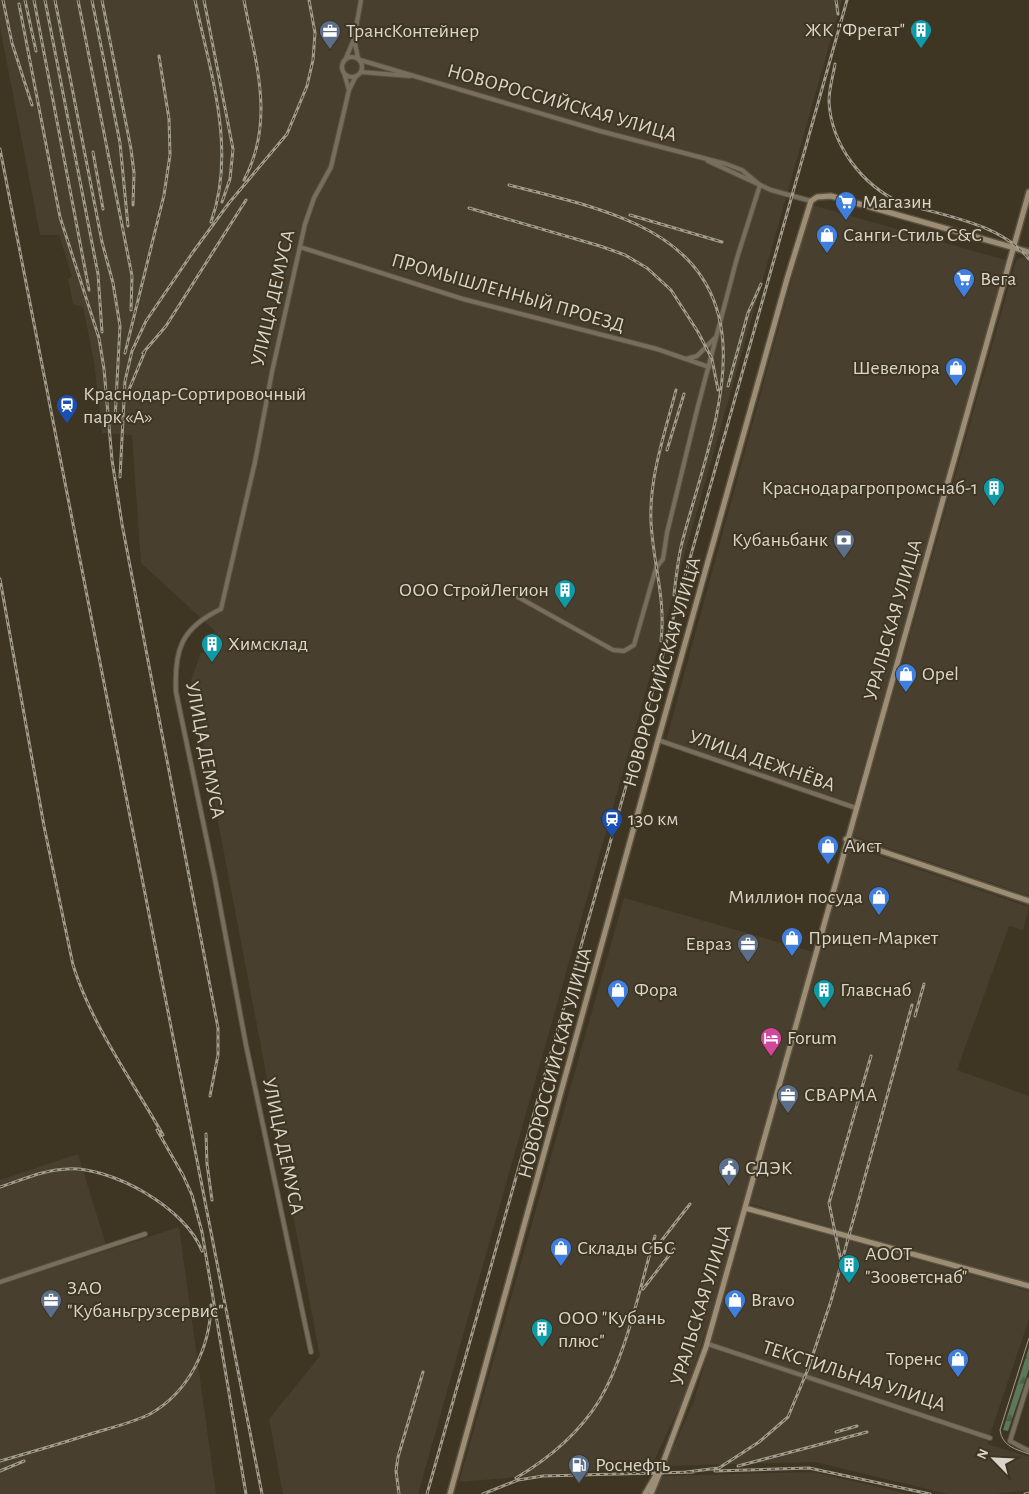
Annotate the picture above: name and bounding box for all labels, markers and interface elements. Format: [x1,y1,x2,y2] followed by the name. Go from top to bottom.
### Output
[909,18,933,49] building icon: ЖК "Фрегат"
[318,19,342,50] office icon: ТрансКонтейнер
[805,20,905,40] place label: ЖК "Фрегат"
[346,21,479,41] place label: ТрансКонтейнер
[445,61,679,145] street label: НОВОРОССИЙСКАЯ УЛИЦА
[834,190,858,221] supermarket icon: Магазин
[862,192,932,212] place label: Магазин
[815,223,839,254] shop icon: Санги-Стиль C&C
[843,225,982,245] place label: Санги-Стиль C&C
[248,228,298,368] street label: УЛИЦА ДЕМУСА
[389,250,627,336] street label: ПРОМЫШЛЕННЫЙ ПРОЕЗД
[952,267,976,298] supermarket icon: Вега
[980,269,1016,289] place label: Вега
[944,356,968,387] shop icon: Шевелюра
[852,358,940,378] place label: Шевелюра
[83,384,306,427] place label: Краснодар-Сортировочный парк «А»
[55,393,79,424] station icon: Краснодар-Сортировочный парк «А»
[982,476,1006,507] building icon: Краснодарагропромснаб-1
[762,478,978,498] place label: Краснодарагропромснаб-1
[832,528,856,559] bank icon: Кубаньбанк
[732,530,828,550] place label: Кубаньбанк
[860,537,926,703] street label: УРАЛЬСКАЯ УЛИЦА
[620,555,704,789] street label: НОВОРОССИЙСКАЯ УЛИЦА
[553,578,577,609] building icon: ООО СтройЛегион
[399,580,549,600] place label: ООО СтройЛегион
[200,632,224,663] building icon: Химсклад
[228,634,308,654] place label: Химсклад
[894,662,918,693] shop icon: Opel
[922,664,959,684] place label: Opel
[182,680,228,821] street label: УЛИЦА ДЕМУСА
[686,727,838,795] street label: УЛИЦА ДЕЖНЁВА
[600,807,624,838] station icon: 130 км
[628,809,678,829] place label: 130 км
[816,834,840,865] shop icon: Аист
[844,836,882,856] place label: Аист
[867,885,891,916] shop icon: Миллион посуда
[728,887,863,907] place label: Миллион посуда
[780,926,804,957] shop icon: Прицеп-Маркет
[808,928,939,948] place label: Прицеп-Маркет
[736,932,760,963] office icon: Евраз
[685,934,732,954] place label: Евраз
[515,945,596,1181] street label: НОВОРОССИЙСКАЯ УЛИЦА
[606,978,630,1009] shop icon: Фора
[812,978,836,1009] building icon: Главснаб
[634,980,678,1000] place label: Фора
[840,980,912,1000] place label: Главснаб
[759,1026,783,1057] hotel icon: Forum
[787,1028,837,1048] place label: Forum
[259,1076,307,1216] street label: УЛИЦА ДЕМУСА
[776,1083,800,1114] office icon: СВАРМА
[804,1085,877,1105] place label: СВАРМА
[717,1156,741,1187] public building icon: СДЭК
[745,1158,793,1178] place label: СДЭК
[667,1222,735,1388] street label: УРАЛЬСКАЯ УЛИЦА
[549,1236,573,1267] shop icon: Склады СБС
[577,1238,675,1258] place label: Склады СБС
[865,1244,967,1287] place label: АООТ "Зооветснаб"
[837,1253,861,1284] building icon: АООТ "Зооветснаб"
[67,1278,224,1321] place label: ЗАО "Кубаньгрузсервис"
[39,1288,63,1319] office icon: ЗАО "Кубаньгрузсервис"
[723,1288,747,1319] shop icon: Bravo
[751,1290,795,1310] place label: Bravo
[558,1308,665,1351] place label: ООО "Кубань плюс"
[530,1317,554,1348] building icon: ООО "Кубань плюс"
[760,1337,948,1415] street label: ТЕКСТИЛЬНАЯ УЛИЦА
[946,1347,970,1378] shop icon: Торенс
[886,1349,942,1369] place label: Торенс
[969,1434,1019,1484] north arrow
[975,1447,991,1461] text: N
[567,1453,591,1484] fuel station icon: Роснефть
[595,1455,670,1475] place label: Роснефть

